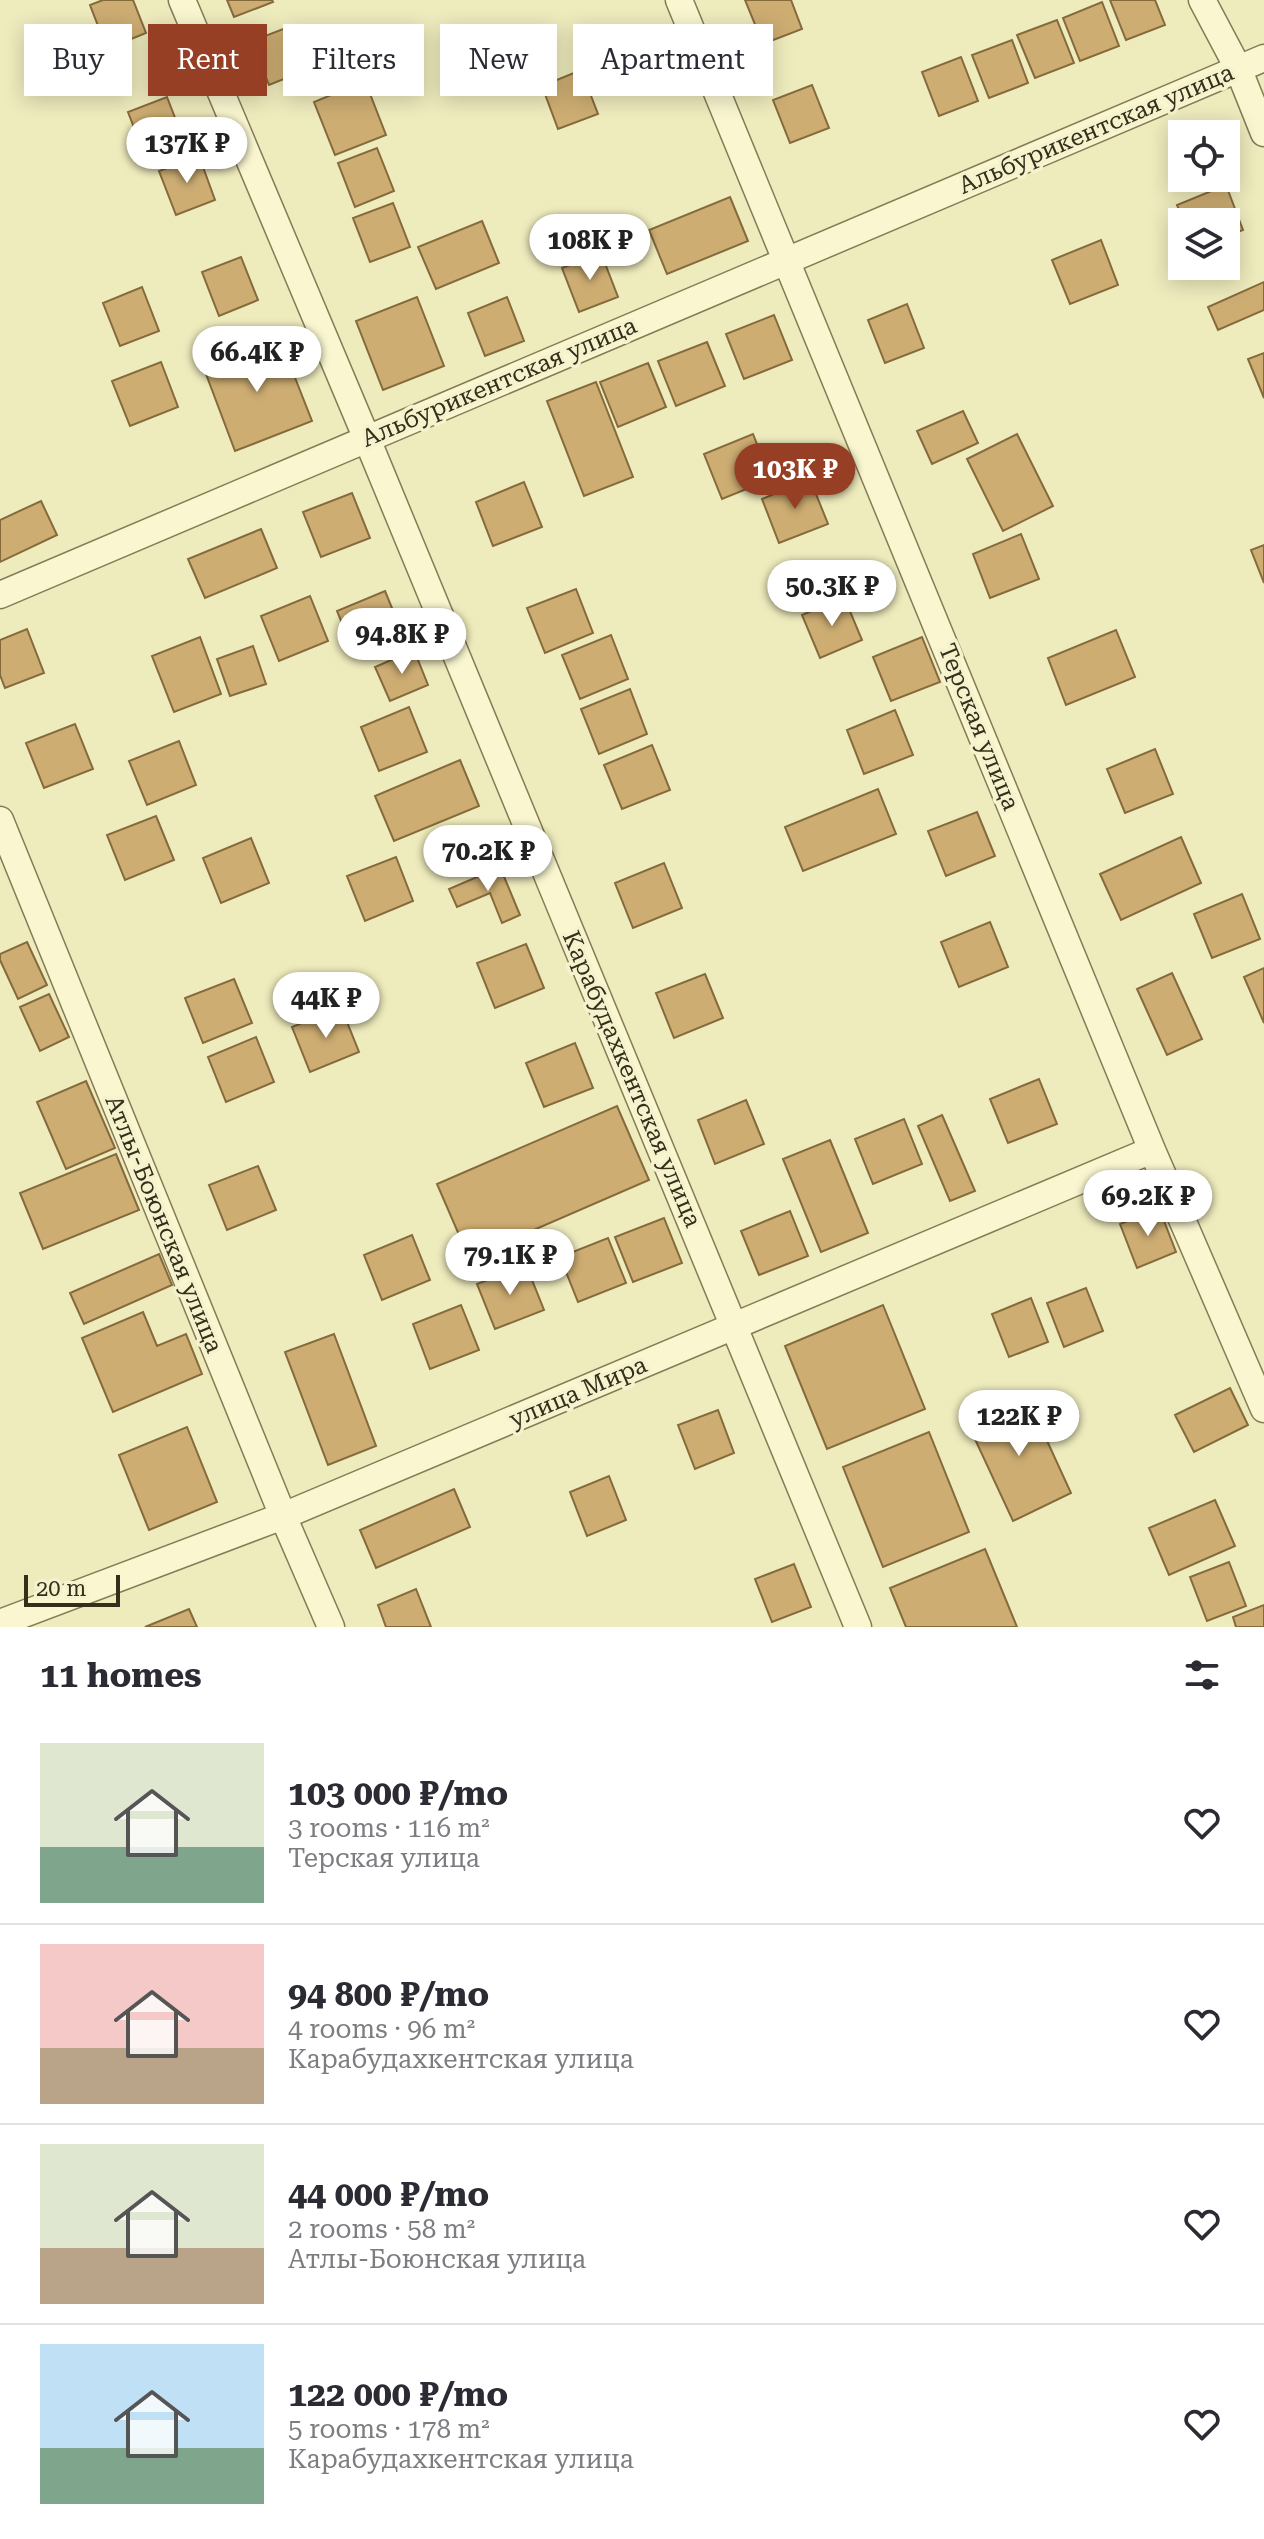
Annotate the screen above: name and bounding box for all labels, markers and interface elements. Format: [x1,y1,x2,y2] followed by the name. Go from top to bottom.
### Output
[24,24,132,96] chip: Buy
[148,24,267,96] chip: Rent
[283,24,424,96] chip: Filters
[440,24,557,96] chip: New
[573,24,773,96] chip: Apartment
[954,58,1238,200] street label: Альбурикентская улица
[122,117,252,185] pin: 137K ₽
[1168,120,1240,280] map controls
[1168,120,1240,192] button: locate
[144,128,230,158] text: 137K ₽
[1168,208,1240,280] button: layers
[525,214,655,282] pin: 108K ₽
[547,225,633,255] text: 108K ₽
[357,311,641,453] street label: Альбурикентская улица
[183,326,331,394] pin: 66.4K ₽
[210,337,304,367] text: 66.4K ₽
[730,443,860,511] pin: 103K ₽
[752,454,838,484] text: 103K ₽
[758,560,906,628] pin: 50.3K ₽
[785,571,879,601] text: 50.3K ₽
[328,608,476,676] pin: 94.8K ₽
[355,619,449,649] text: 94.8K ₽
[933,640,1025,814] street label: Терская улица
[414,825,562,893] pin: 70.2K ₽
[441,836,535,866] text: 70.2K ₽
[557,927,707,1231] street label: Карабудахкентская улица
[270,972,382,1040] pin: 44K ₽
[291,983,361,1013] text: 44K ₽
[99,1091,229,1357] street label: Атлы-Боюнская улица
[1074,1170,1222,1238] pin: 69.2K ₽
[1101,1181,1195,1211] text: 69.2K ₽
[436,1229,584,1297] pin: 79.1K ₽
[463,1240,557,1270] text: 79.1K ₽
[505,1350,651,1434] street label: улица Мира
[954,1390,1084,1458] pin: 122K ₽
[976,1401,1062,1431] text: 122K ₽
[24,1571,120,1607] scale bar
[36,1576,86,1601] text: 20 m
[1180,1653,1224,1697] icon: filters
[40,1655,202,1695] text: 11 homes
[288,1773,508,1813] text: 103 000 ₽/mo
[104,1775,200,1871] icon: home
[1180,1801,1224,1845] icon: heart
[288,1813,490,1843] text: 3 rooms · 116 m²
[288,1843,480,1873] text: Терская улица
[288,1974,489,2014] text: 94 800 ₽/mo
[104,1976,200,2072] icon: home
[1180,2002,1224,2046] icon: heart
[288,2014,475,2044] text: 4 rooms · 96 m²
[288,2044,634,2074] text: Карабудахкентская улица
[288,2174,489,2214] text: 44 000 ₽/mo
[104,2176,200,2272] icon: home
[1180,2202,1224,2246] icon: heart
[288,2214,475,2244] text: 2 rooms · 58 m²
[288,2244,586,2274] text: Атлы-Боюнская улица
[288,2374,508,2414] text: 122 000 ₽/mo
[104,2376,200,2472] icon: home
[1180,2402,1224,2446] icon: heart
[288,2414,490,2444] text: 5 rooms · 178 m²
[288,2444,634,2474] text: Карабудахкентская улица

